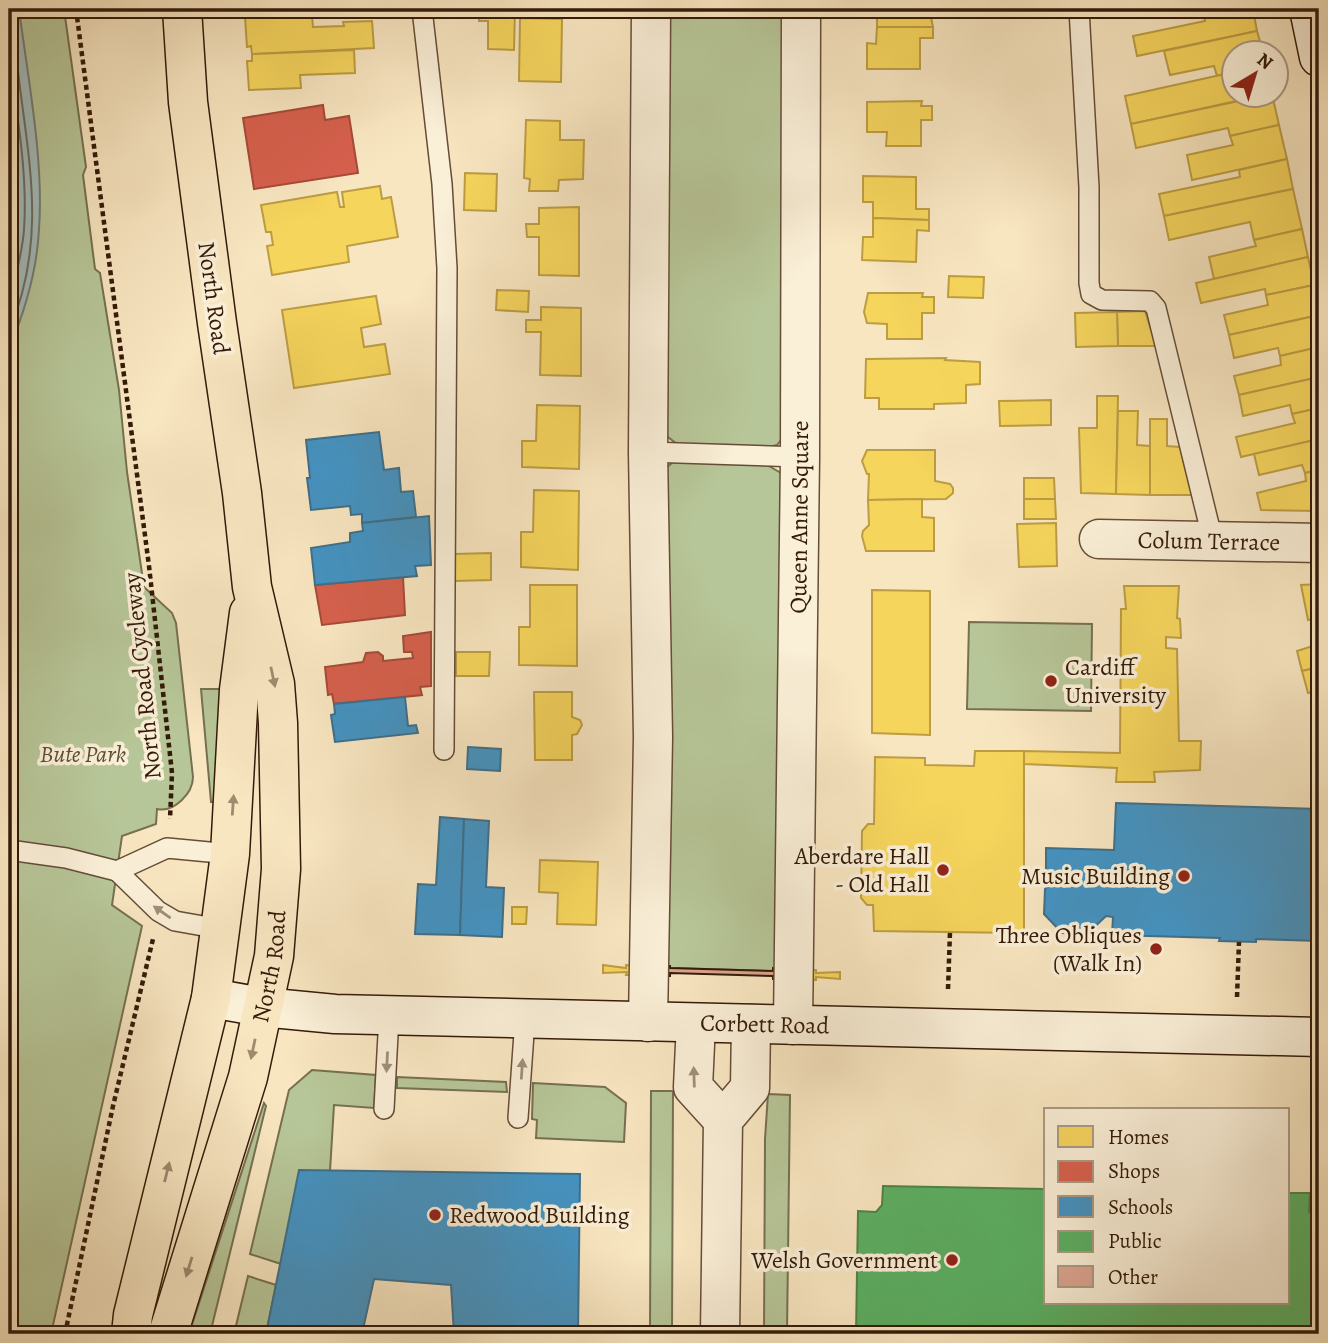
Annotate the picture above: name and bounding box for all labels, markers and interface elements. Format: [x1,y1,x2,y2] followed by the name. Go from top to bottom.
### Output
[1220,38,1290,108] north arrow
[1251,47,1278,76] text: N
[190,240,238,356] street label: North Road
[782,420,816,614] street label: Queen Anne Square
[1137,524,1280,558] street label: Colum Terrace
[115,571,169,781] street label: North Road Cycleway
[1065,651,1166,711] place label: Cardiff University
[267,666,278,688] one-way arrow
[1043,673,1059,689] marker: Cardiff University
[40,738,126,770] park label: Bute Park
[228,793,239,815] one-way arrow
[794,840,929,900] place label: Aberdare Hall - Old Hall
[1021,860,1170,892] place label: Music Building
[935,862,951,878] marker: Aberdare Hall - Old Hall
[1176,868,1192,884] marker: Music Building
[153,905,171,919] one-way arrow
[244,909,294,1025] street label: North Road
[996,919,1142,979] place label: Three Obliques (Walk In)
[1148,941,1164,957] marker: Three Obliques (Walk In)
[700,1007,830,1042] street label: Corbett Road
[248,1038,259,1060] one-way arrow
[381,1052,392,1074] one-way arrow
[517,1057,528,1079] one-way arrow
[688,1066,699,1088] one-way arrow
[1044,1108,1290,1304] legend
[1108,1123,1169,1151] text: Homes
[1108,1157,1160,1185] text: Shops
[162,1161,173,1183] one-way arrow
[1108,1193,1173,1221] text: Schools
[449,1199,629,1231] place label: Redwood Building
[427,1207,443,1223] marker: Redwood Building
[1108,1227,1162,1255] text: Public
[750,1244,938,1276] place label: Welsh Government
[944,1252,960,1268] marker: Welsh Government
[184,1257,194,1278] one-way arrow
[1108,1263,1158,1291] text: Other

